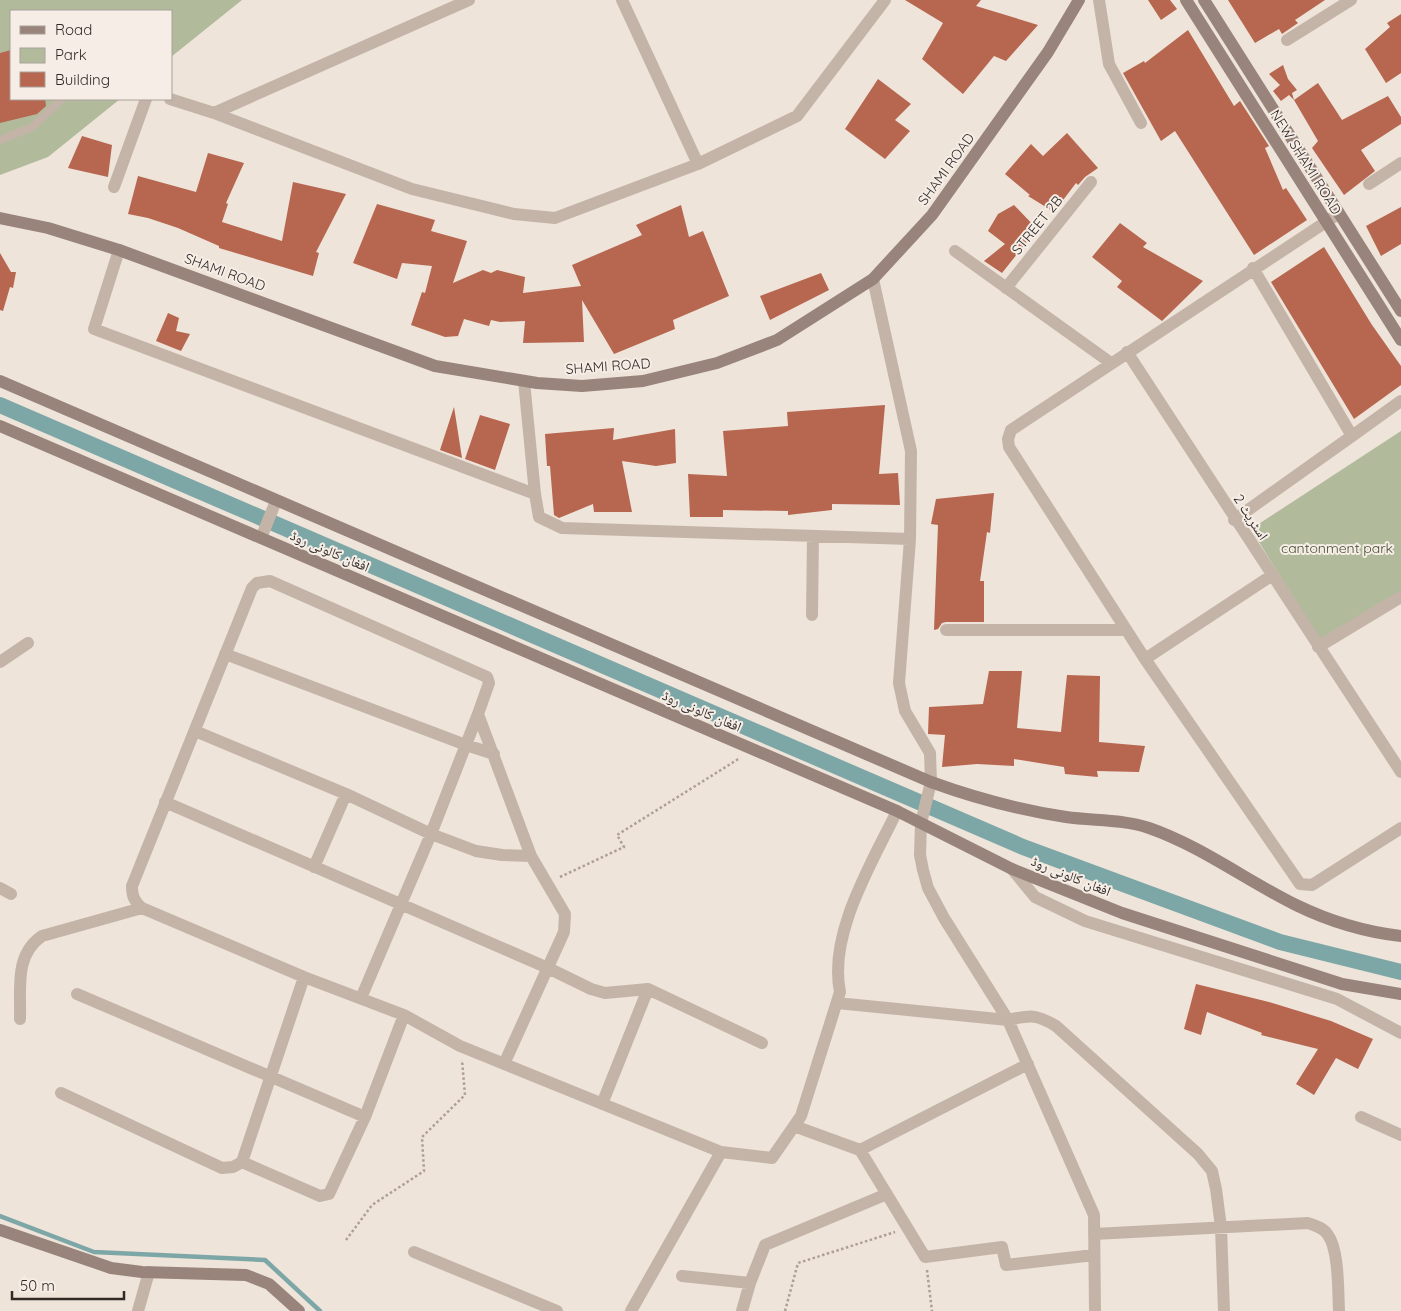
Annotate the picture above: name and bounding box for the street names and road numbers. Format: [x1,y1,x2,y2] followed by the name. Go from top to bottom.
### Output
[1266,106,1346,218] street label: NEW SHAMI ROAD
[914,129,978,209] street label: SHAMI ROAD
[1008,192,1066,258] street label: STREET 2B
[182,249,268,295] street label: SHAMI ROAD
[565,354,651,378] street label: SHAMI ROAD
[1230,491,1272,543] street label: اسٹریٹ 2
[288,526,372,576] street label: افغان کالونی روڈ
[660,686,744,736] street label: افغان کالونی روڈ
[1028,852,1114,900] street label: افغان کالونی روڈ

